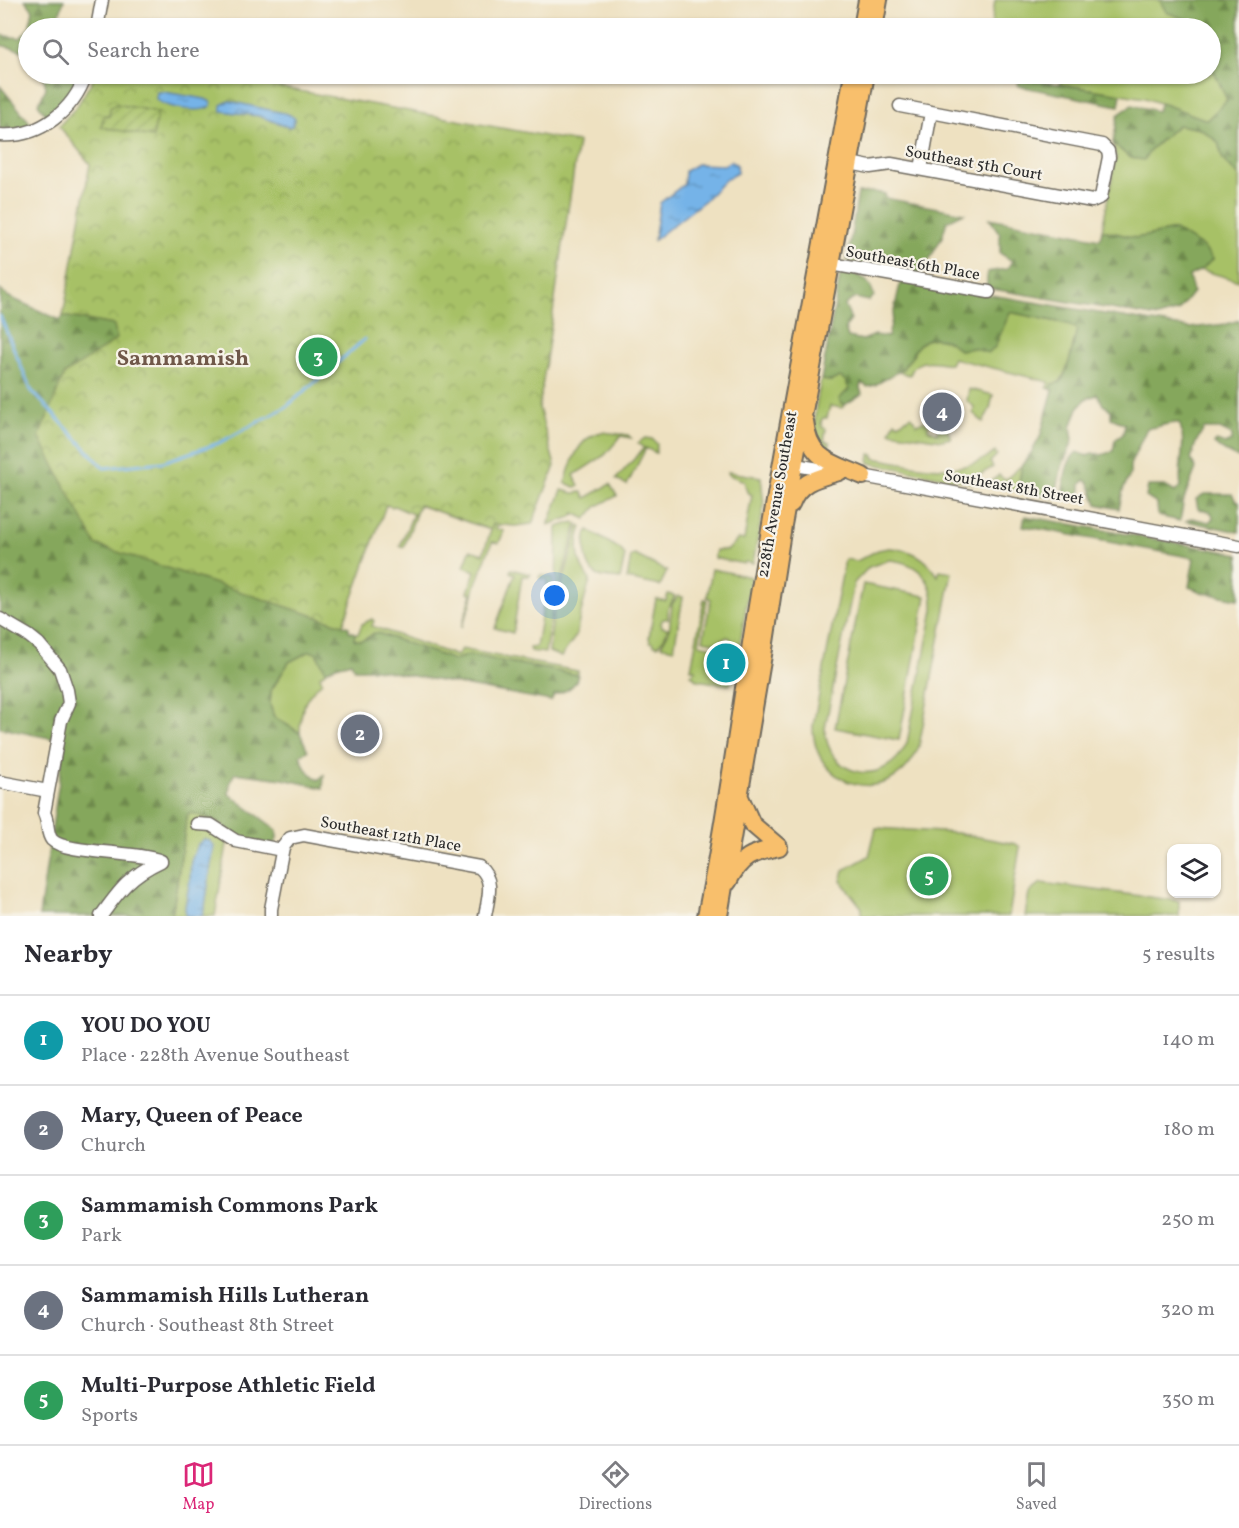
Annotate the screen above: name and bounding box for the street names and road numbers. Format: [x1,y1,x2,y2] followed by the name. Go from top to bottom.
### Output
[903,141,1044,187] street label: Southeast 5th Court
[844,241,982,287] street label: Southeast 6th Place
[752,409,804,579] street label: 228th Avenue Southeast
[942,465,1085,511] street label: Southeast 8th Street
[318,812,463,858] street label: Southeast 12th Place

